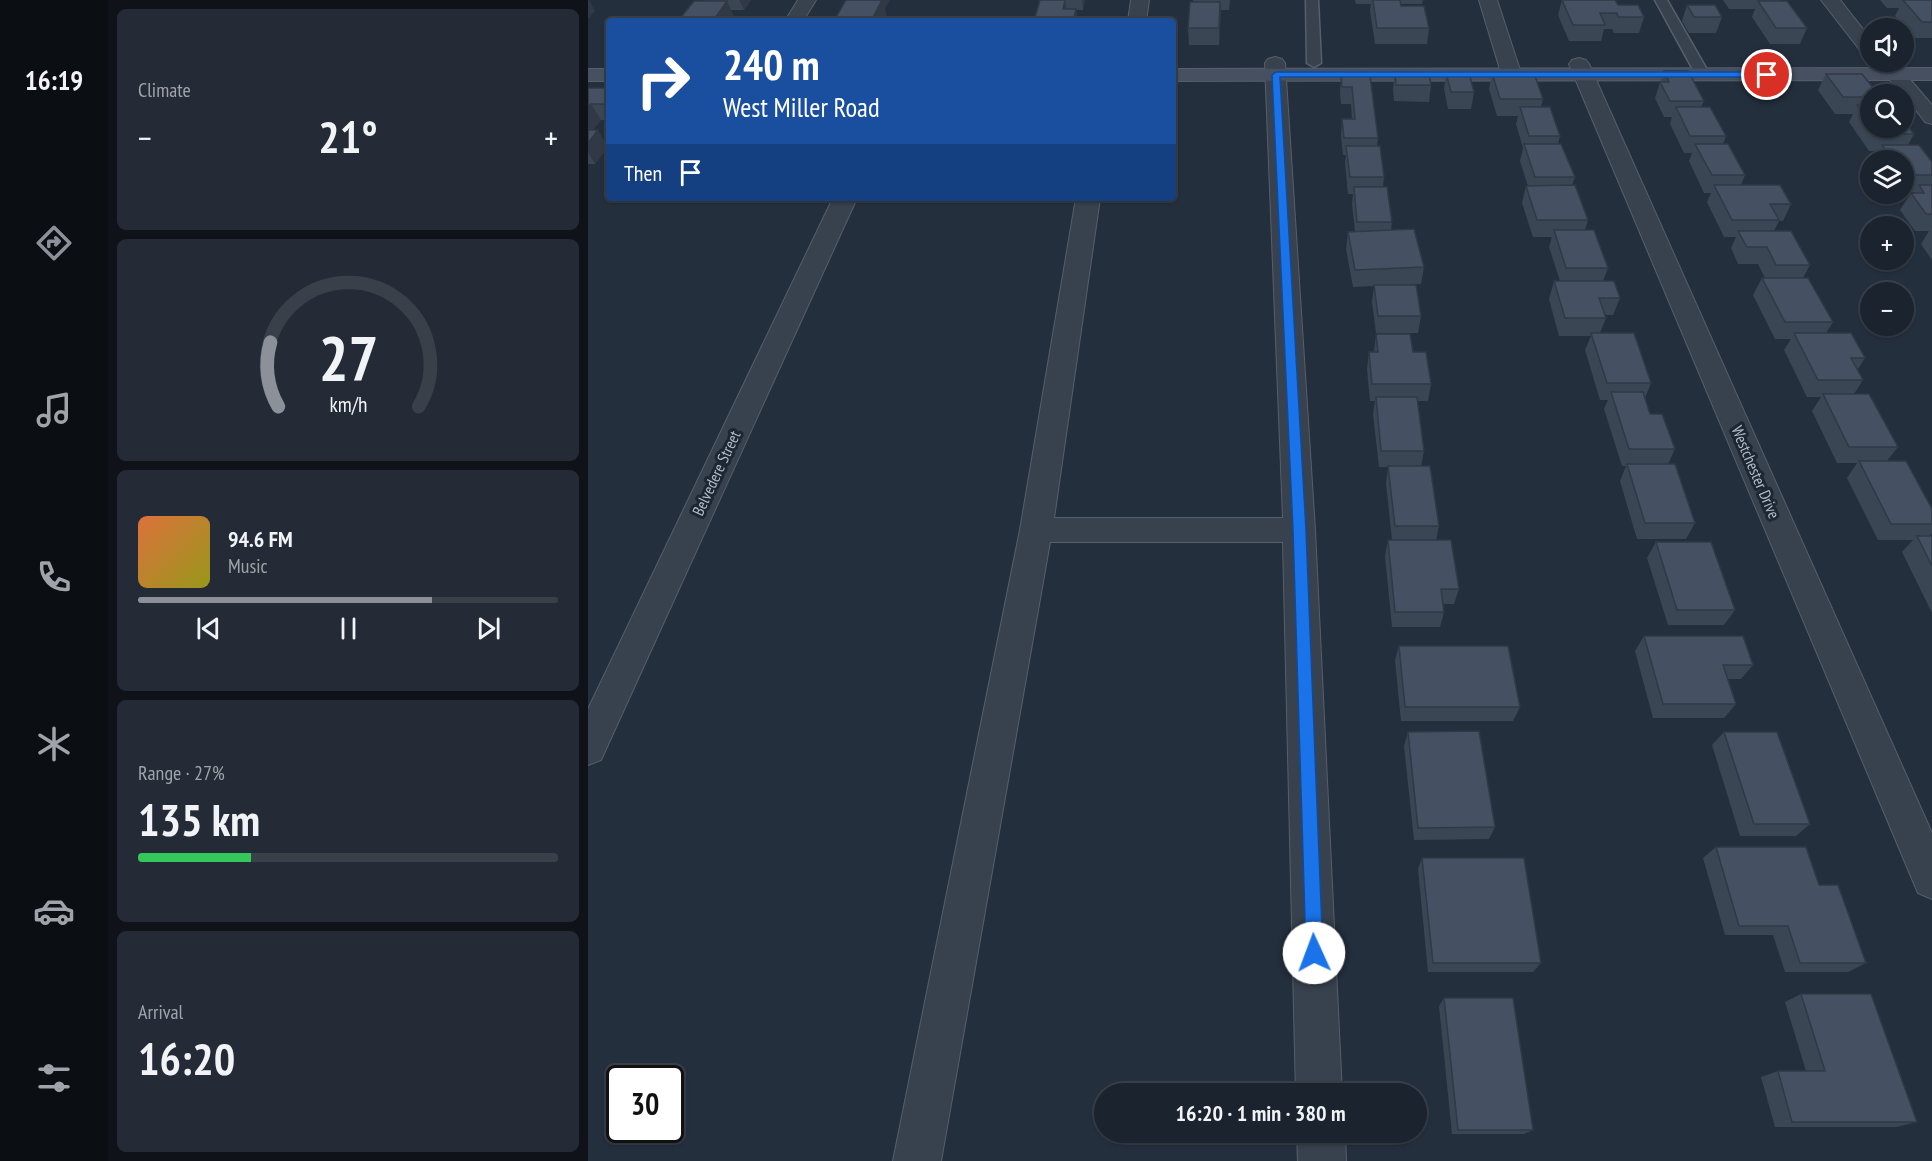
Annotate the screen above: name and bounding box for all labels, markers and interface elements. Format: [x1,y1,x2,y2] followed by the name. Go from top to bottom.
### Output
[1860,18,1914,336] map controls
[1860,18,1914,72] button: sound
[723,37,820,92] text: 240 m
[624,42,702,120] icon: right
[1741,49,1792,100] pin
[1750,58,1783,91] icon: arrive
[25,63,83,97] text: 16:19
[138,77,191,103] text: Climate
[1860,84,1914,138] button: search
[723,90,880,124] text: West Miller Road
[318,107,378,165] text: 21°
[138,116,152,159] text: −
[544,116,558,159] text: +
[1860,150,1914,204] button: layers
[674,156,707,189] icon: arrive
[624,159,662,187] text: Then
[1860,216,1914,270] button: +
[33,222,75,264] icon: directions
[1860,282,1914,336] button: −
[318,317,378,398] text: 27
[33,389,75,431] icon: music
[329,391,367,419] text: km/h
[1727,423,1785,521] street label: Westchester Drive
[688,427,745,519] street label: Belvedere Street
[228,525,293,553] text: 94.6 FM
[228,553,268,579] text: Music
[33,556,75,598] icon: phone
[192,612,225,645] icon: previous
[332,612,365,645] icon: pause
[472,612,505,645] icon: next
[33,723,75,765] icon: climate
[138,760,225,786] text: Range · 27%
[138,790,260,848] text: 135 km
[33,890,75,932] icon: car
[1282,921,1346,985] position arrow
[138,999,183,1025] text: Arrival
[138,1029,235,1087] text: 16:20
[33,1057,75,1099] icon: filters
[606,1065,684,1143] speed limit sign: 30
[1175,1099,1346,1127] text: 16:20 · 1 min · 380 m

